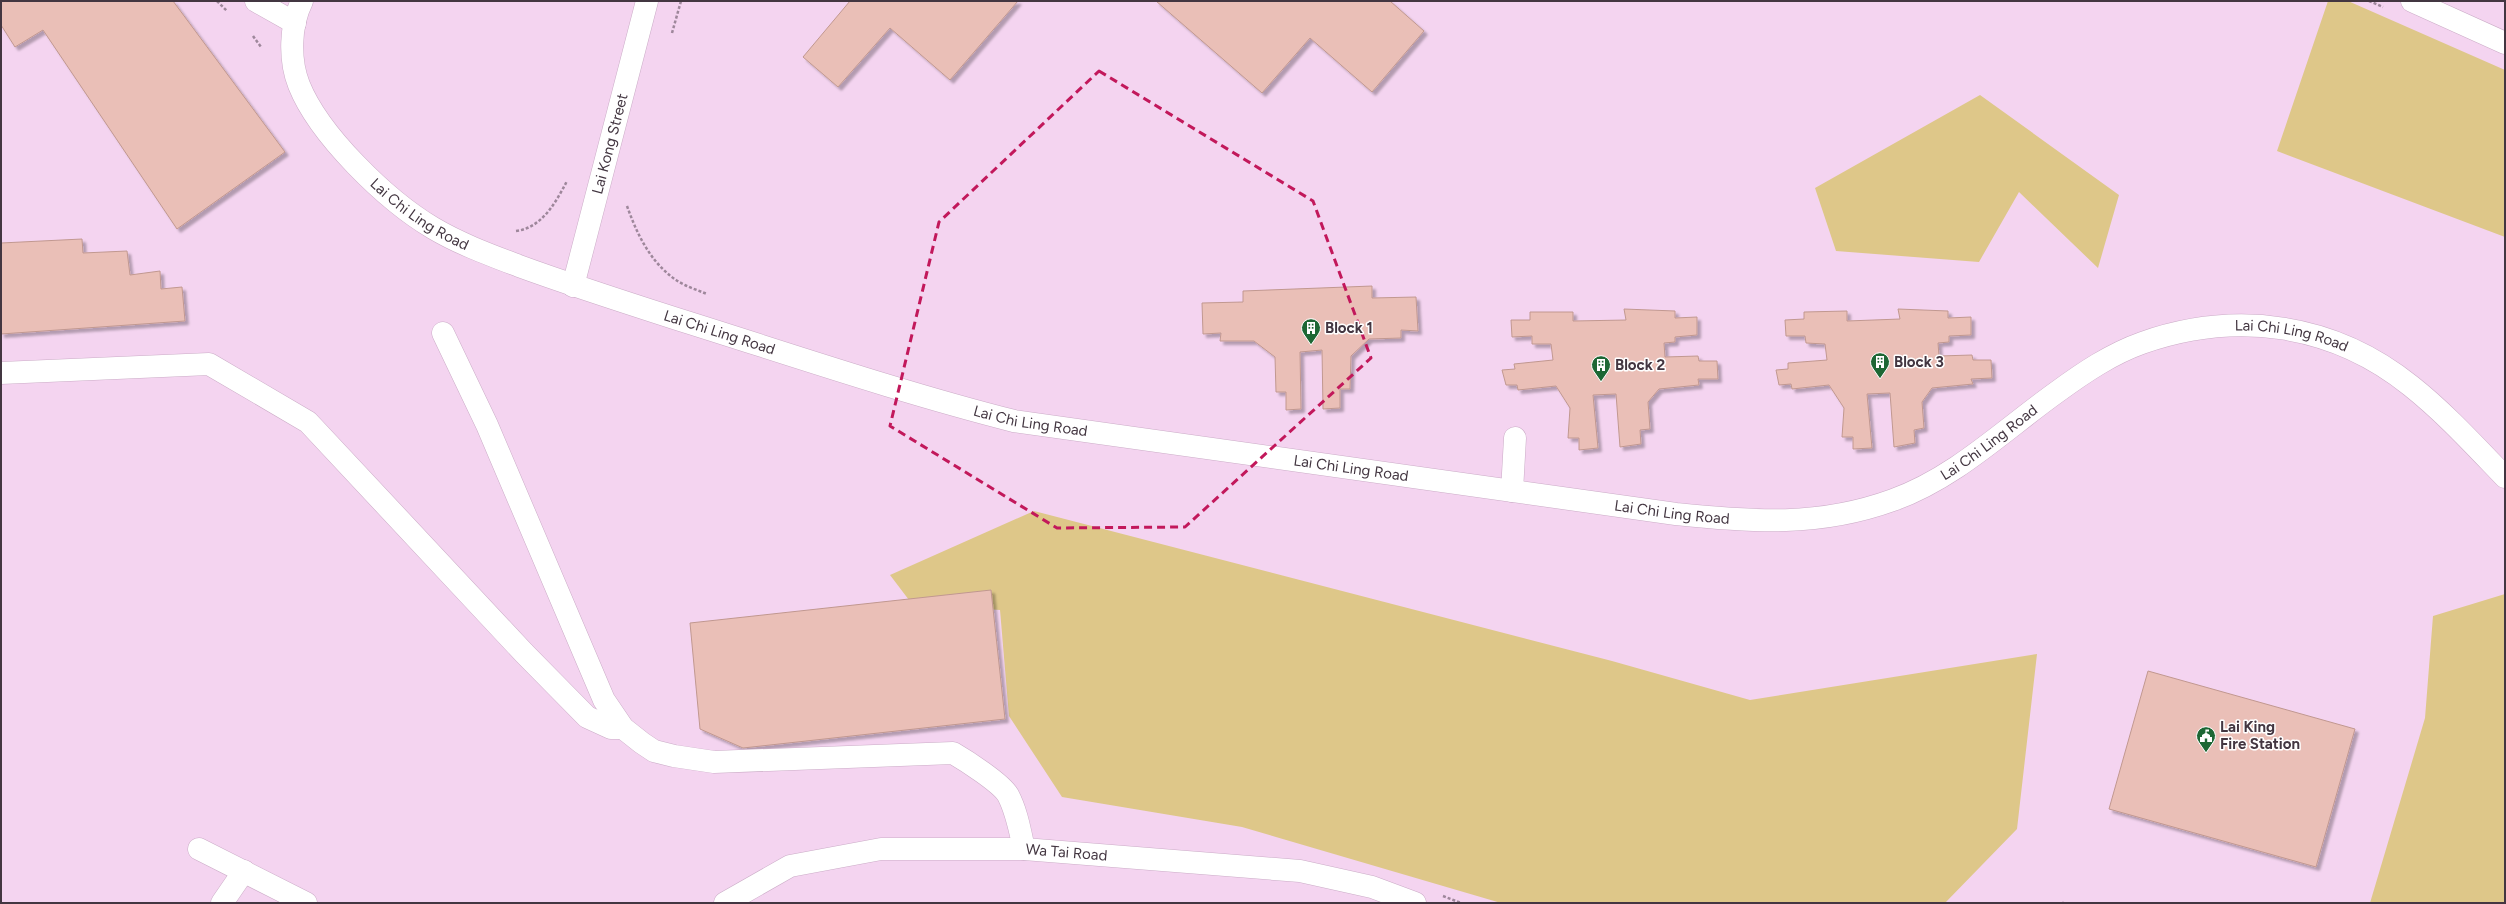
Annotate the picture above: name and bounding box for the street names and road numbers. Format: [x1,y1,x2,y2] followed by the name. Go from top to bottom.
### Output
[588,91,632,196] street label: Lai Kong Street
[366,175,472,254] street label: Lai Chi Ling Road
[661,306,777,359] street label: Lai Chi Ling Road
[2235,316,2351,356] street label: Lai Chi Ling Road
[1937,401,2041,484] street label: Lai Chi Ling Road
[971,402,1089,440] street label: Lai Chi Ling Road
[1292,451,1410,485] street label: Lai Chi Ling Road
[1613,496,1730,528] street label: Lai Chi Ling Road
[1025,840,1108,865] street label: Wa Tai Road

